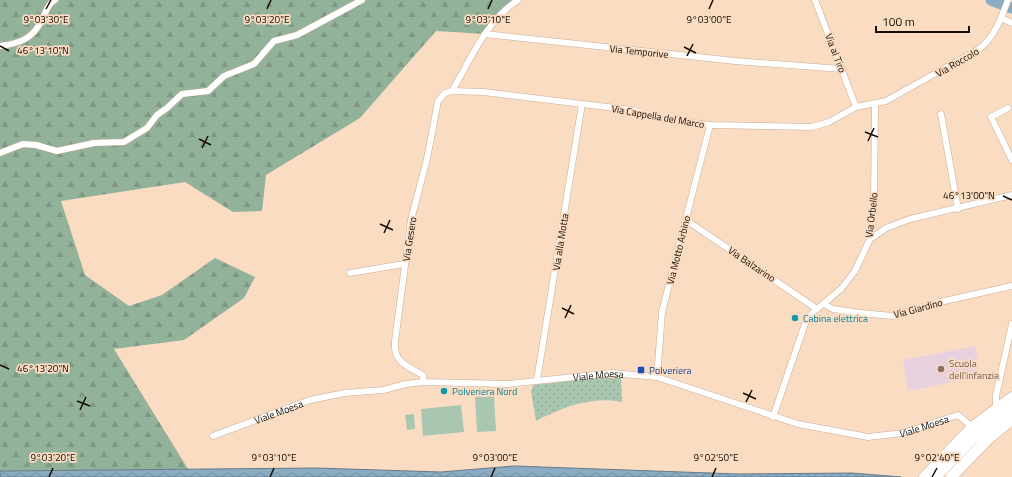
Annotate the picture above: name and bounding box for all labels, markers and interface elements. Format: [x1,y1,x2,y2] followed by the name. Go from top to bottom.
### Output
[876,8,969,34] scale bar
[24,12,69,27] text: 9°03'30"E
[245,12,290,27] text: 9°03'20"E
[466,12,511,27] text: 9°03'10"E
[687,12,732,27] text: 9°03'00"E
[882,12,915,31] text: 100 m
[821,31,850,75] street label: Via al Tiro
[609,41,669,62] street label: Via Temporive
[17,43,69,58] text: 46°13'10"N
[933,44,982,81] street label: Via Roccolo
[610,101,706,132] street label: Via Cappella del Marco
[943,188,995,203] text: 46°13'00"N
[861,192,882,239] street label: Via Orbello
[549,212,572,272] street label: Via alla Motta
[663,214,694,286] street label: Via Motto Arbino
[399,216,420,262] street label: Via Gesero
[725,243,779,286] street label: Via Balzarino
[892,295,944,322] street label: Via Giardino
[803,311,868,326] place label: Cabina elettrica
[790,313,800,323] marker: Cabina elettrica
[949,356,999,383] place label: Scuola dell'infanzia
[17,361,69,376] text: 46°13'20"N
[649,363,691,378] place label: Polveriera
[936,364,946,374] marker: Scuola dell'infanzia
[636,365,646,375] marker: Polveriera
[572,366,624,385] street label: Viale Moesa
[452,384,517,399] place label: Polveriera Nord
[439,386,449,396] marker: Polveriera Nord
[252,396,305,428] street label: Viale Moesa
[899,412,951,441] street label: Viale Moesa
[31,450,76,465] text: 9°03'20"E
[252,450,297,465] text: 9°03'10"E
[473,450,518,465] text: 9°03'00"E
[694,450,739,465] text: 9°02'50"E
[915,450,960,465] text: 9°02'40"E

